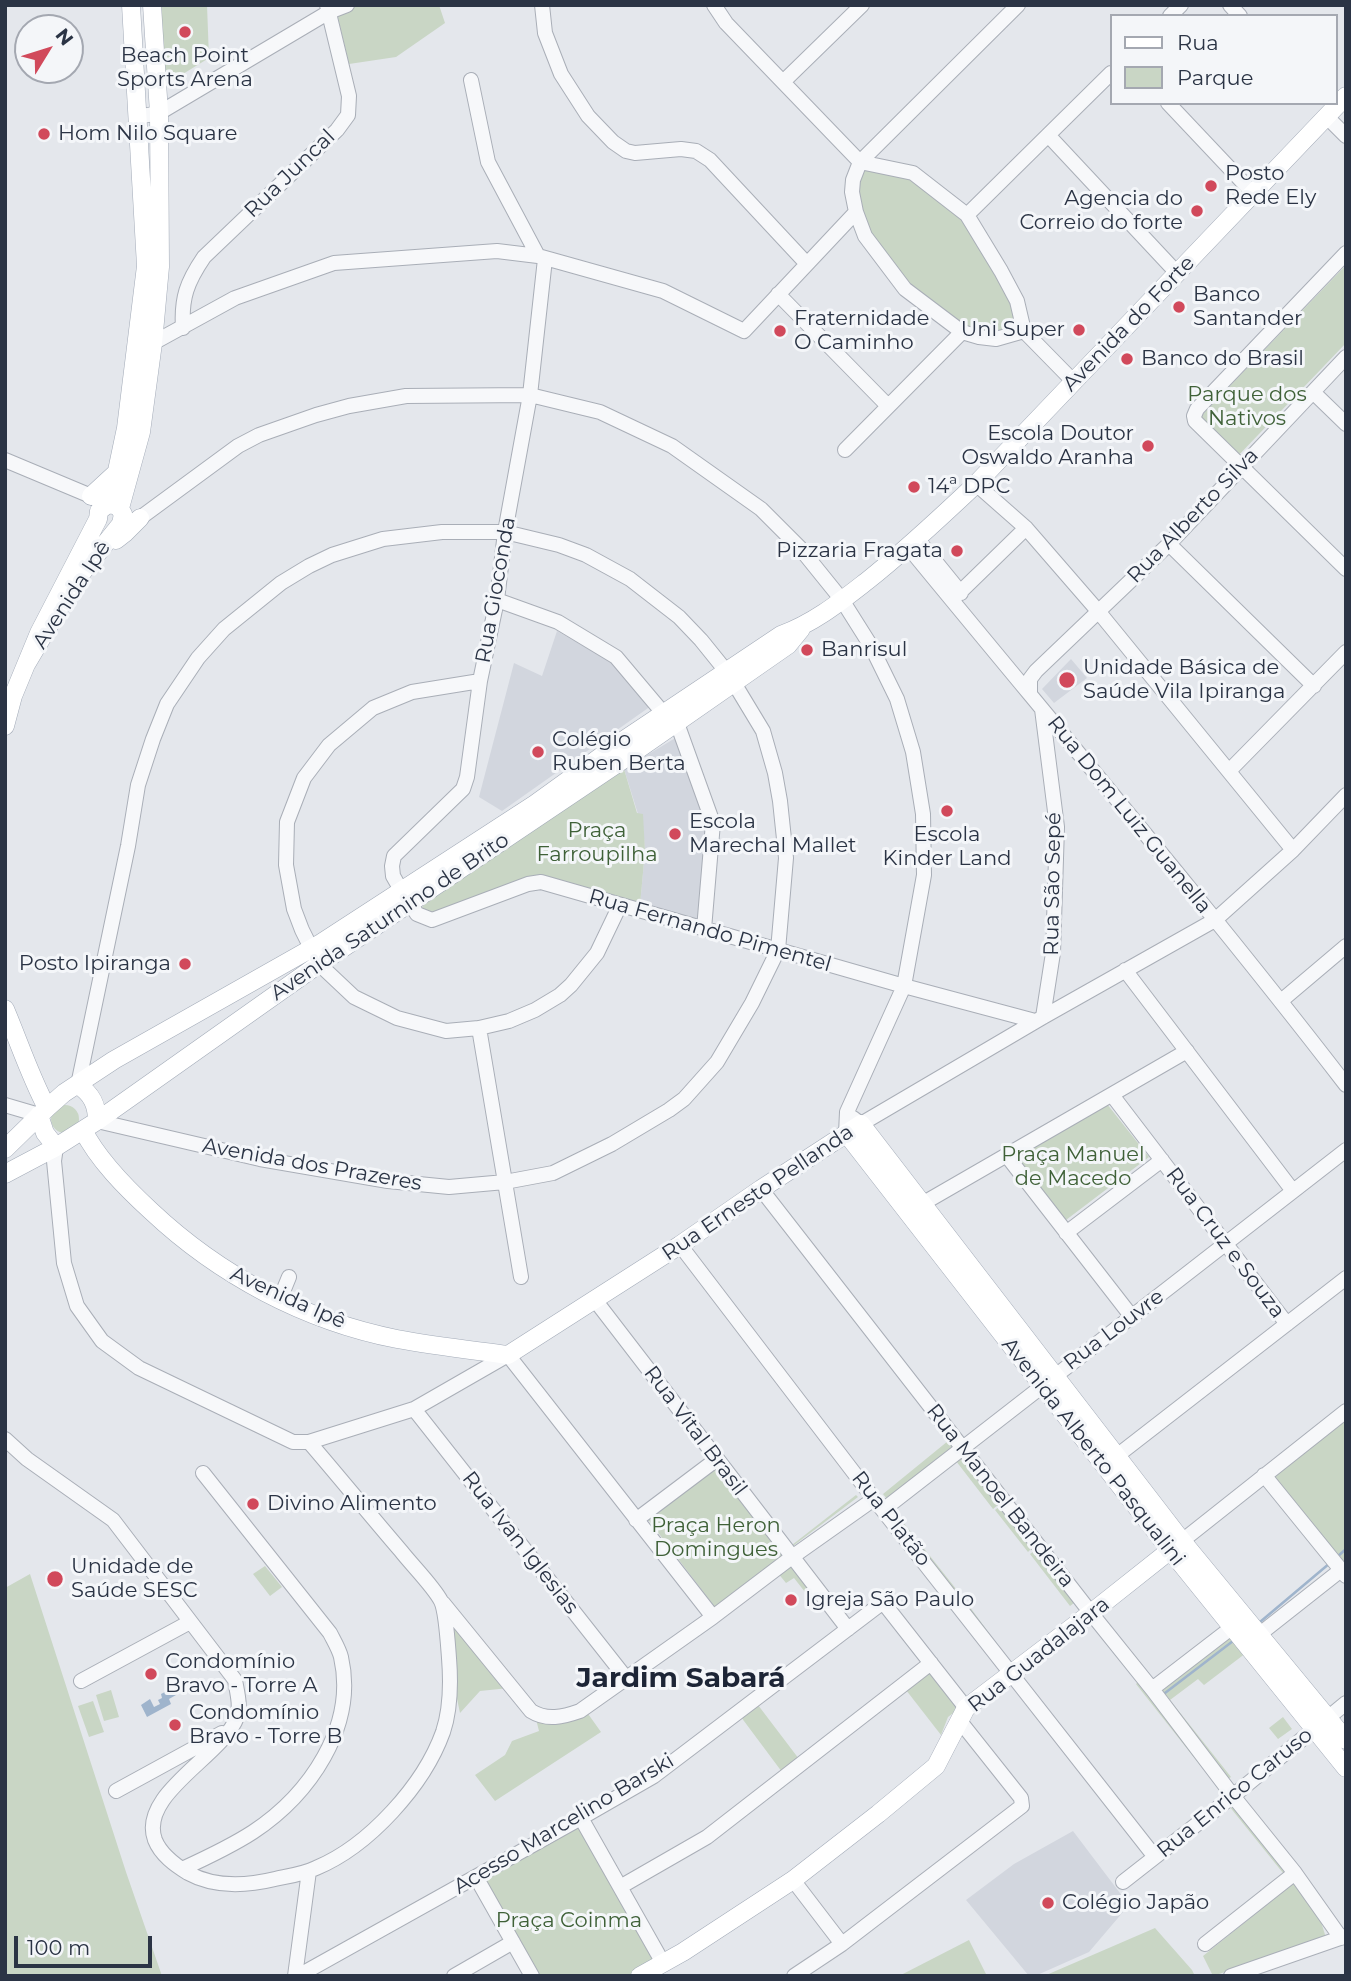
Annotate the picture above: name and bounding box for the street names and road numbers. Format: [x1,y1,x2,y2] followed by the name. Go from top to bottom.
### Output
[240,125,340,223] street label: Rua Juncal
[1058,251,1200,397] street label: Avenida do Forte
[1122,443,1264,589] street label: Rua Alberto Silva
[471,515,521,665] street label: Rua Gioconda
[28,536,116,654] street label: Avenida Ipê
[1041,711,1217,919] street label: Rua Dom Luiz Guanella
[1039,812,1067,956] street label: Rua São Sepé
[266,828,514,1006] street label: Avenida Saturnino de Brito
[586,884,834,978] street label: Rua Fernando Pimentel
[658,1120,858,1266] street label: Rua Ernesto Pellanda
[200,1133,424,1197] street label: Avenida dos Prazeres
[1160,1163,1290,1323] street label: Rua Cruz e Souza
[226,1261,350,1335] street label: Avenida Ipê
[1059,1284,1169,1376] street label: Rua Louvre
[996,1333,1190,1571] street label: Avenida Alberto Pasqualini
[638,1361,752,1501] street label: Rua Vital Brasil
[921,1399,1079,1593] street label: Rua Manoel Bandeira
[846,1466,936,1572] street label: Rua Platão
[456,1467,584,1619] street label: Rua Ivan Iglesias
[963,1592,1115,1718] street label: Rua Guadalajara
[1152,1723,1318,1863] street label: Rua Enrico Caruso
[449,1748,679,1900] street label: Acesso Marcelino Barski

